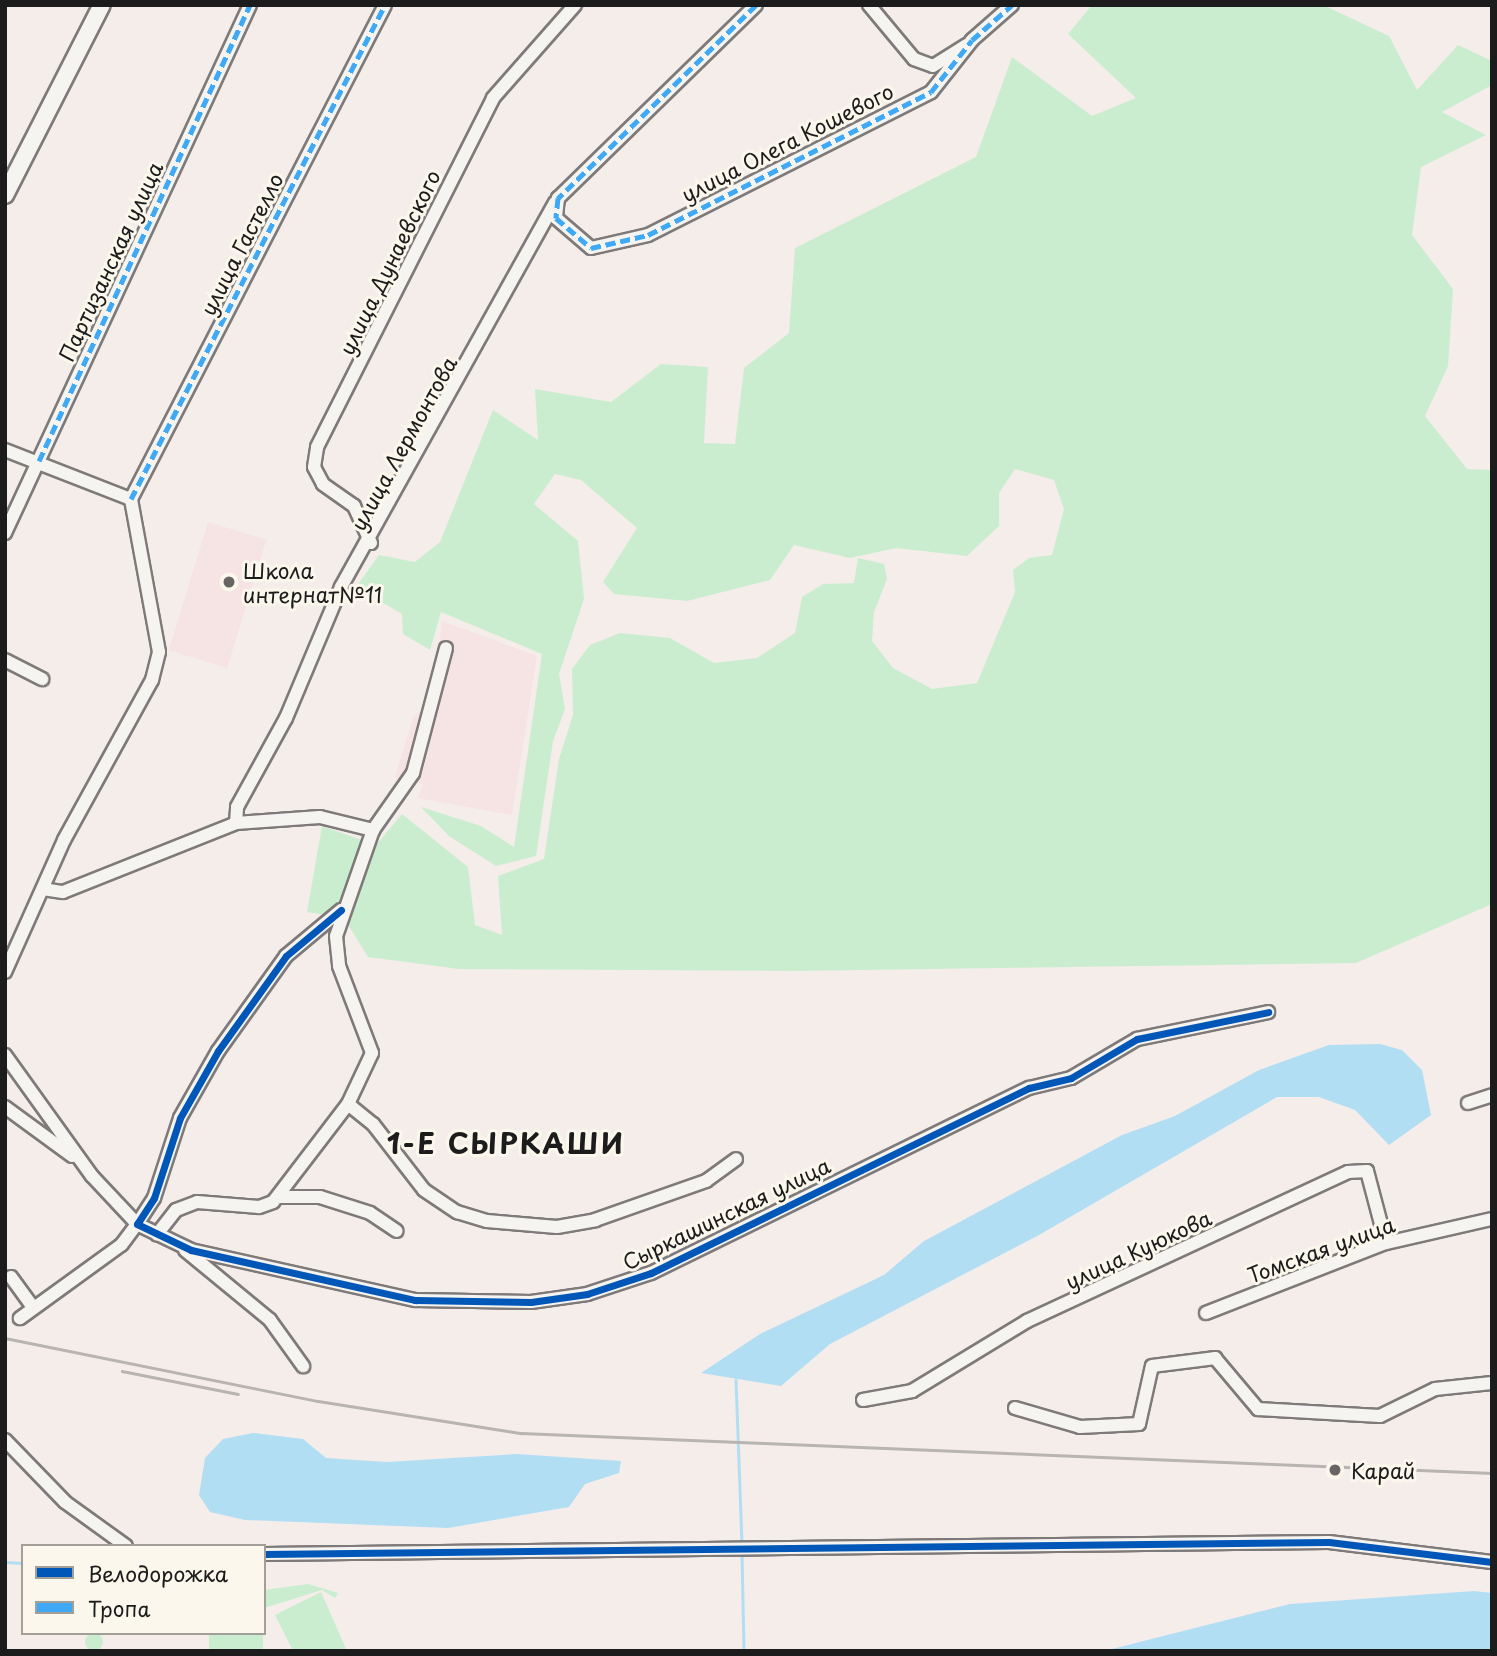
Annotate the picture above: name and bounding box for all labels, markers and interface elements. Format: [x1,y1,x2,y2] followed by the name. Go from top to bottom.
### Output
[676,77,898,207] street label: улица Олега Кошевого
[52,157,168,365] street label: Партизанская улица
[333,165,445,359] street label: улица Дунаевского
[194,168,288,320] street label: улица Гастелло
[344,351,462,535] street label: улица Лермонтова
[243,557,382,607] place label: Школа интернат№11
[221,574,237,590] marker: Школа интернат№11
[388,1126,624,1160] district label: 1-Е СЫРКАШИ
[618,1152,834,1274] street label: Сыркашинская улица
[1060,1204,1216,1294] street label: улица Куюкова
[1244,1211,1398,1287] street label: Томская улица
[1351,1457,1415,1483] place label: Карай
[1325,1460,1345,1480] marker: Карай
[21,1544,266,1635] legend
[88,1557,228,1589] text: Велодорожка
[88,1592,150,1624] text: Тропа

